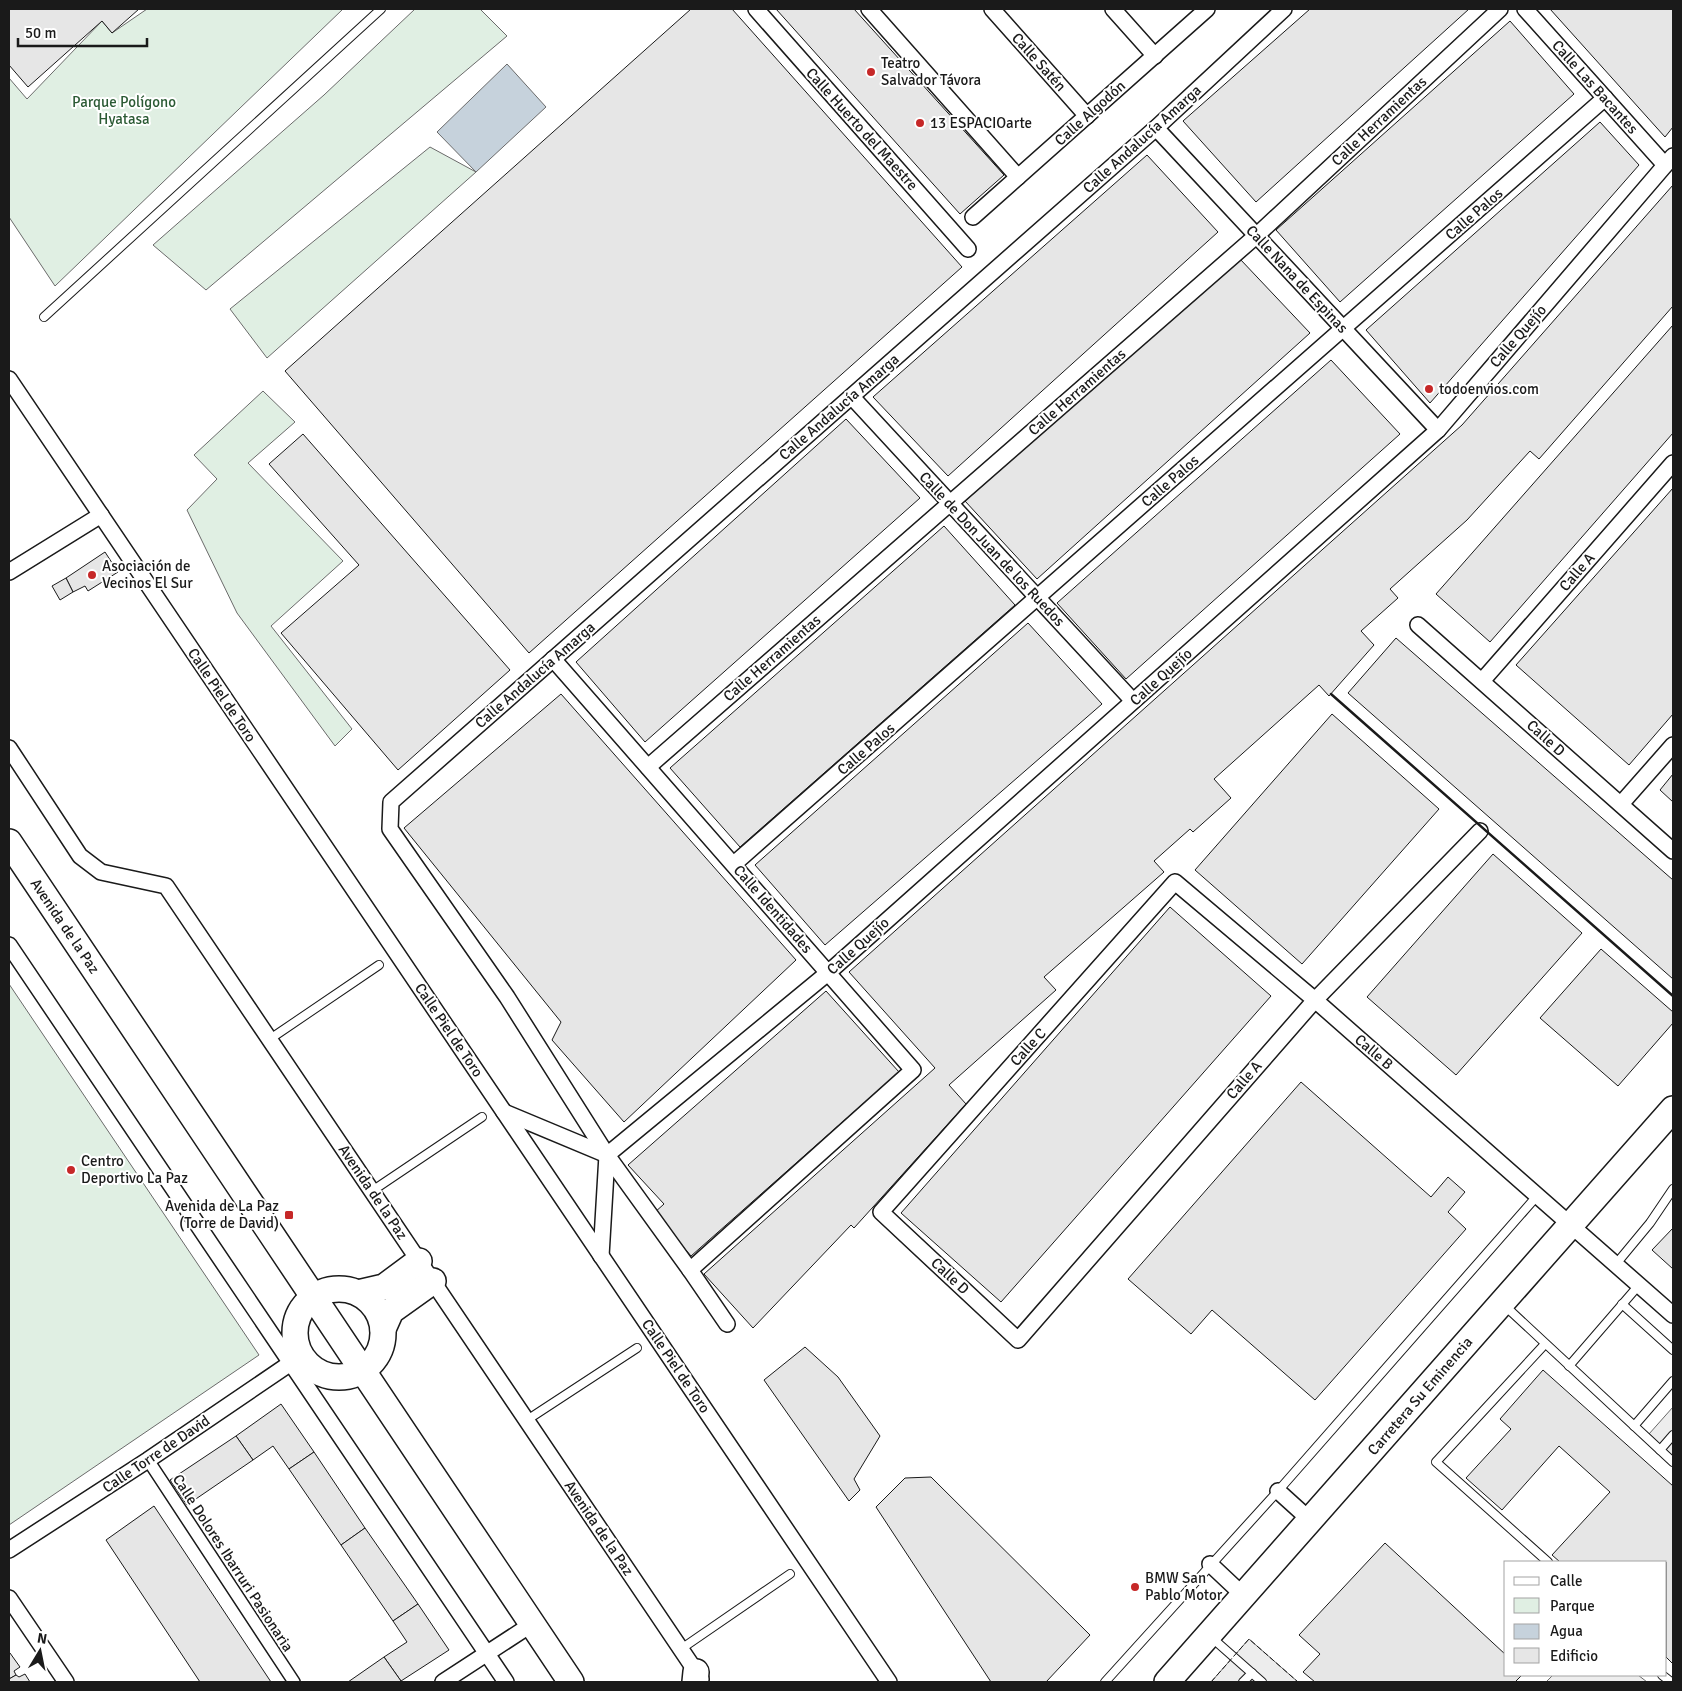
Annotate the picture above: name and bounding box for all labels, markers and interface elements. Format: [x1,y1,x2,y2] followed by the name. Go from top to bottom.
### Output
[18,15,146,47] scale bar
[25,24,56,42] text: 50 m
[1008,29,1070,95] street label: Calle Satén
[1548,37,1642,138] street label: Calle Las Bacantes
[881,54,981,89] place label: Teatro Salvador Távora
[802,64,922,194] street label: Calle Huerto del Maestre
[865,66,877,78] marker: Teatro Salvador Távora
[1328,72,1430,170] street label: Calle Herramientas
[1051,77,1129,149] street label: Calle Algodón
[1079,81,1205,197] street label: Calle Andalucía Amarga
[72,93,176,128] park label: Parque Polígono Hyatasa
[930,114,1032,132] place label: 13 ESPACIOarte
[914,117,926,129] marker: 13 ESPACIOarte
[1442,184,1507,244] street label: Calle Palos
[1242,221,1352,337] street label: Calle Nana de Espinas
[1486,301,1550,371] street label: Calle Quejío
[1025,345,1130,439] street label: Calle Herramientas
[775,350,903,464] street label: Calle Andalucía Amarga
[1439,380,1539,398] place label: todoenvios.com
[1423,383,1435,395] marker: todoenvios.com
[1138,451,1203,511] street label: Calle Palos
[916,468,1069,630] street label: Calle de Don Juan de los Ruedos
[1555,549,1599,595] street label: Calle A
[102,557,193,592] place label: Asociación de Vecinos El Sur
[86,569,98,581] marker: Asociación de Vecinos El Sur
[720,611,825,705] street label: Calle Herramientas
[471,618,599,732] street label: Calle Andalucía Amarga
[1126,644,1196,710] street label: Calle Quejío
[184,645,260,746] street label: Calle Piel de Toro
[1523,716,1569,760] street label: Calle D
[834,719,899,779] street label: Calle Palos
[730,861,816,957] street label: Calle Identidades
[27,875,104,977] street label: Avenida de la Paz
[823,913,893,979] street label: Calle Quejío
[411,980,487,1081] street label: Calle Piel de Toro
[1006,1024,1050,1070] street label: Calle C
[1351,1030,1397,1074] street label: Calle B
[1222,1057,1266,1103] street label: Calle A
[335,1141,412,1243] street label: Avenida de la Paz
[81,1152,188,1187] place label: Centro Deportivo La Paz
[65,1164,77,1176] marker: Centro Deportivo La Paz
[165,1197,279,1232] place label: Avenida de La Paz (Torre de David)
[283,1209,295,1221] marker: Avenida de La Paz (Torre de David)
[927,1254,973,1298] street label: Calle D
[638,1316,714,1417] street label: Calle Piel de Toro
[1364,1333,1476,1459] street label: Carretera Su Eminencia
[99,1411,213,1497] street label: Calle Torre de David
[169,1471,297,1655] street label: Calle Dolores Ibarruri Pasionaria
[561,1477,638,1579] street label: Avenida de la Paz
[1504,1561,1667,1676] legend
[1145,1569,1223,1604] place label: BMW San Pablo Motor
[1550,1572,1583,1590] text: Calle
[1129,1581,1141,1593] marker: BMW San Pablo Motor
[1550,1597,1595,1615] text: Parque
[1550,1622,1583,1640] text: Agua
[15,1626,65,1676] north arrow
[36,1629,48,1648] text: N
[1550,1647,1598,1665] text: Edificio

